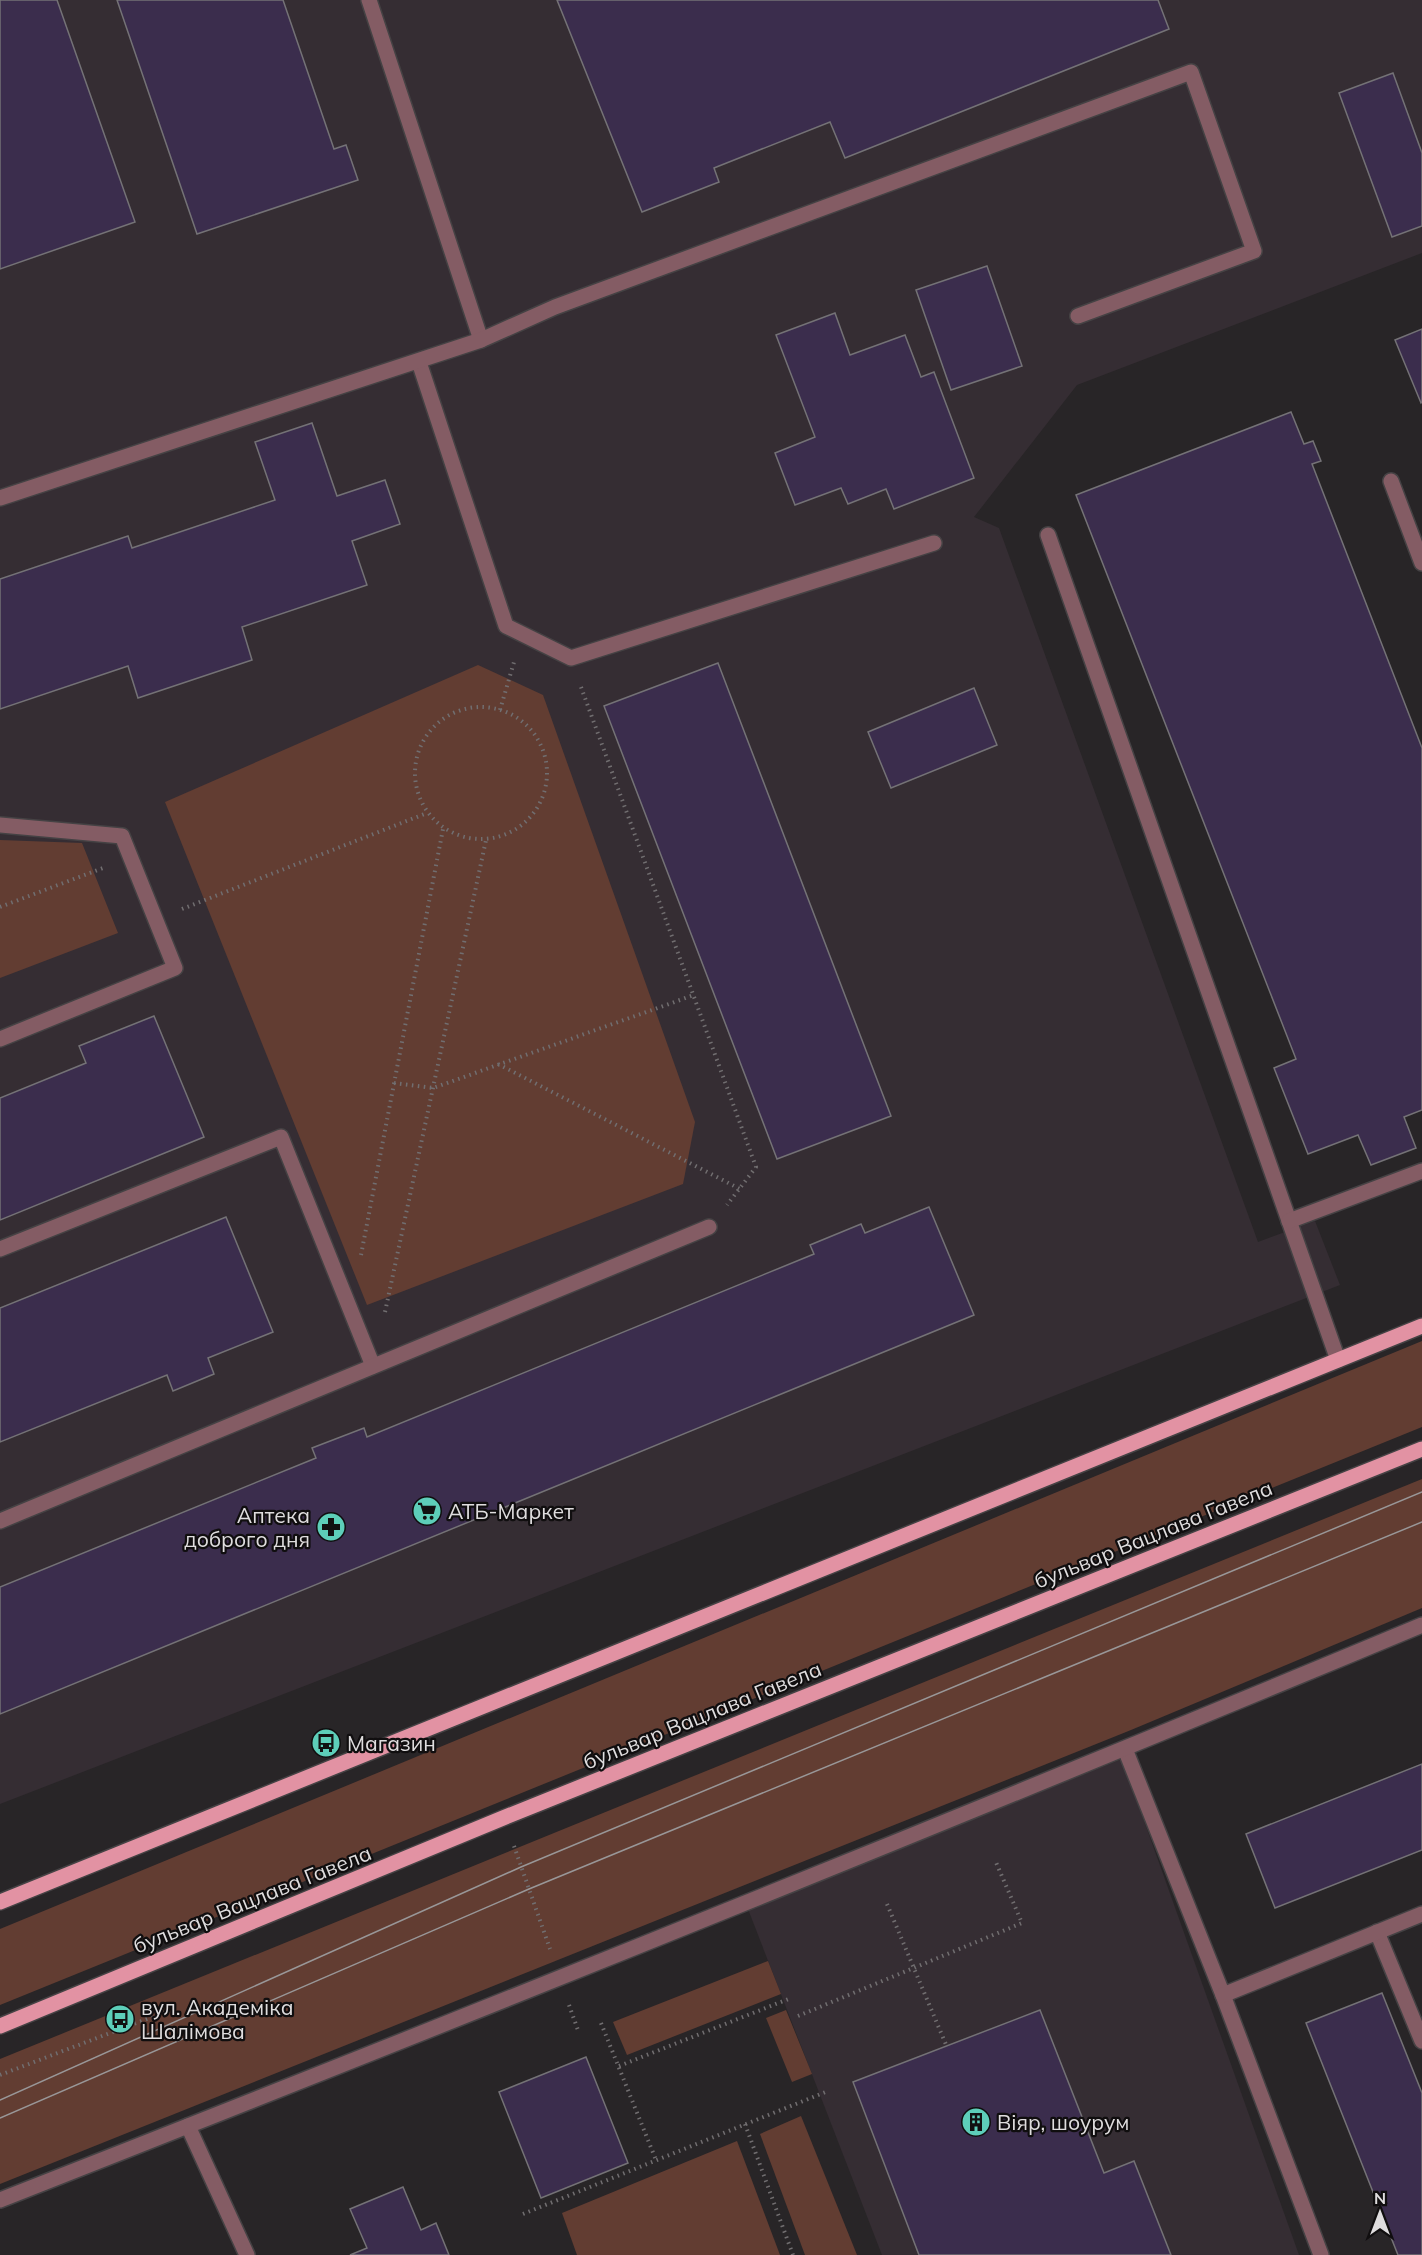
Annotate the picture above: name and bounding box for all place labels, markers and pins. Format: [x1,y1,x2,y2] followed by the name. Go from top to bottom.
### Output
[411,1495,443,1527] supermarket icon: АТБ-Маркет
[448,1498,574,1524] place label: АТБ-Маркет
[184,1502,310,1552] place label: Аптека доброго дня
[315,1511,347,1543] pharmacy icon: Аптека доброго дня
[310,1727,342,1759] bus stop icon: Магазин
[347,1730,436,1756] place label: Магазин
[141,1994,293,2044] place label: вул. Академіка Шалімова
[104,2003,136,2035] bus stop icon: вул. Академіка Шалімова
[960,2106,992,2138] building icon: Віяр, шоурум
[997,2109,1129,2135] place label: Віяр, шоурум

